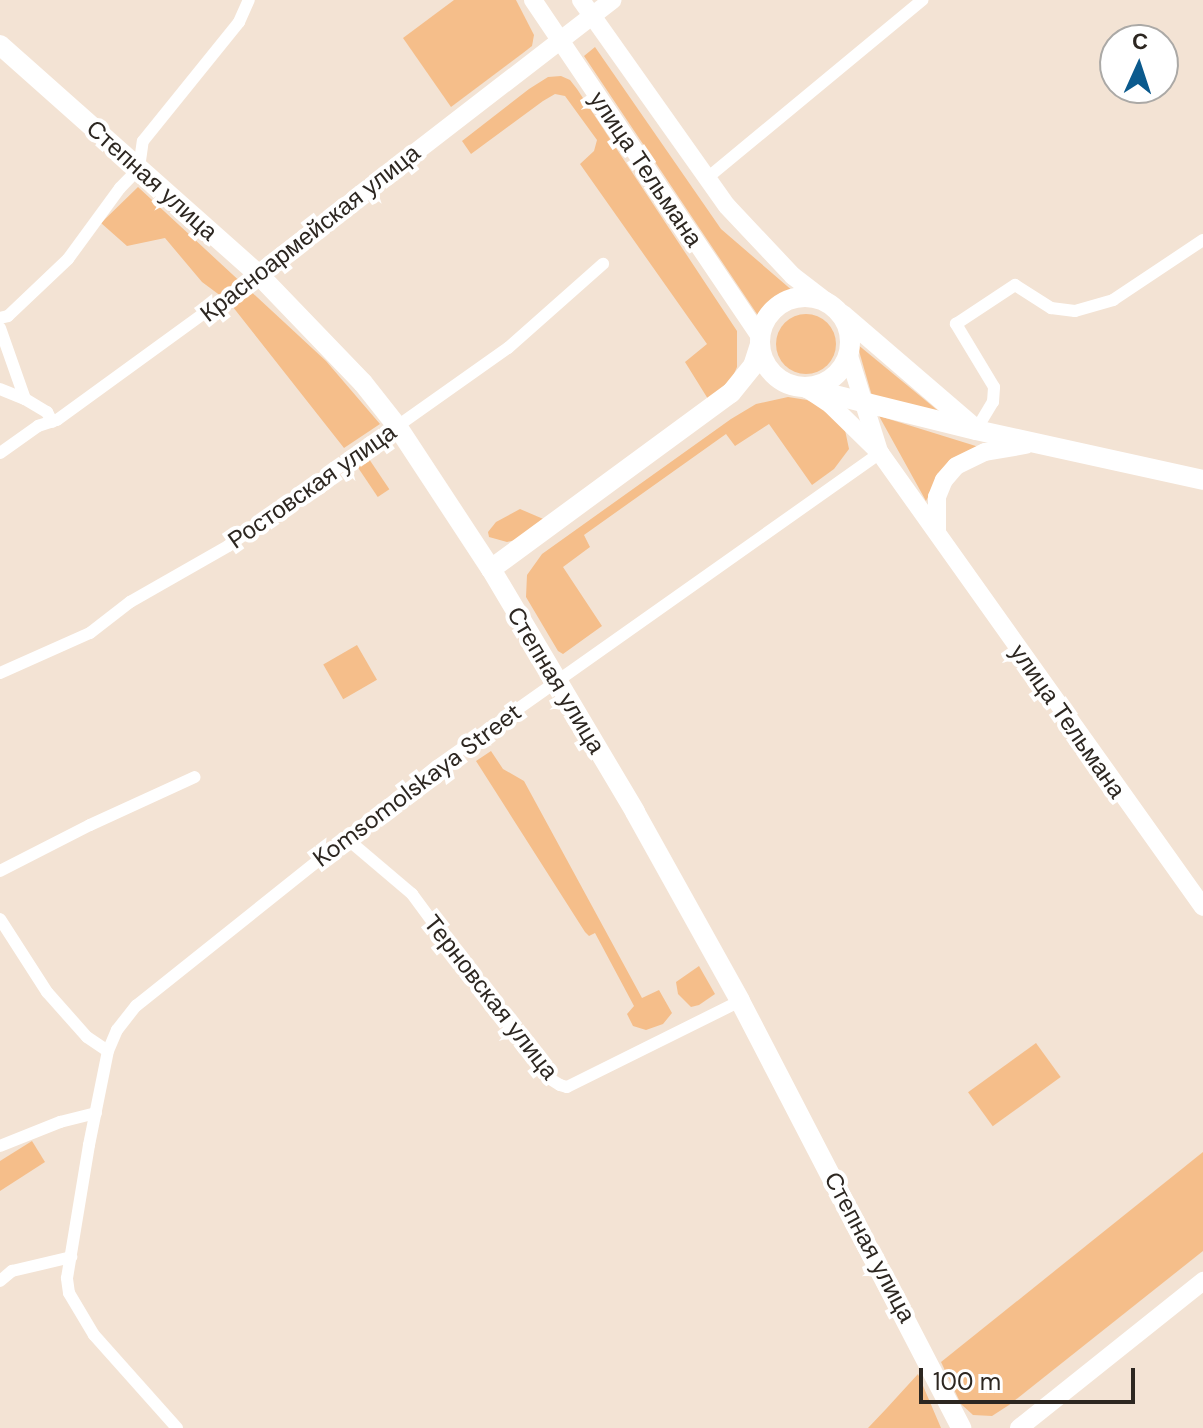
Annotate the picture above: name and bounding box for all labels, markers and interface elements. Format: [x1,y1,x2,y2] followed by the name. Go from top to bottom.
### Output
[1099,24,1179,104] north arrow
[1131,27,1149,56] text: С
[583,86,709,252] street label: улица Тельмана
[81,114,223,246] street label: Степная улица
[194,138,426,328] street label: Красноармейская улица
[222,417,402,555] street label: Ростовская улица
[501,601,611,759] street label: Степная улица
[1004,639,1132,803] street label: улица Тельмана
[307,697,527,873] street label: Komsomolskaya Street
[418,909,564,1085] street label: Терновская улица
[818,1167,922,1327] street label: Степная улица
[923,1352,1139,1402] scale bar
[933,1366,1001,1397] text: 100 m

